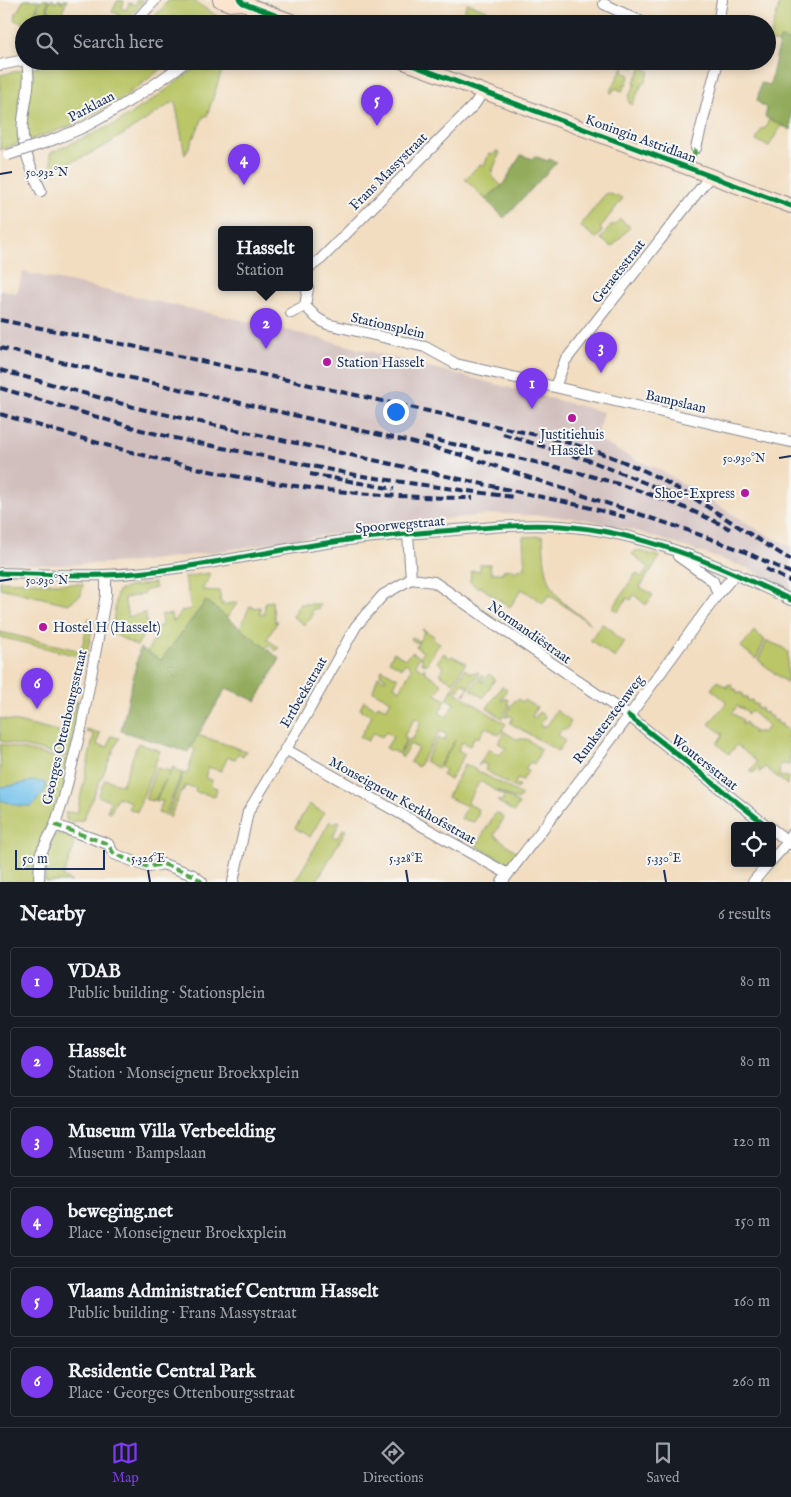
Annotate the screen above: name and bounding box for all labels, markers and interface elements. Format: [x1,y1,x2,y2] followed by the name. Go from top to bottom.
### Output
[15,15,776,70] search box
[33,29,61,57] icon: search
[73,31,164,55] text: Search here
[361,85,393,126] pin: 5
[65,87,118,127] street label: Parklaan
[583,110,699,168] street label: Koningin Astridlaan
[346,129,432,215] street label: Frans Massystraat
[228,144,260,185] pin: 4
[26,165,69,180] text: 50.932°N
[218,226,313,291] popup
[588,236,650,307] street label: Geraetsstraat
[236,237,295,261] text: Hasselt
[236,261,284,281] text: Station
[250,308,282,349] pin: 2
[349,309,427,343] street label: Stationsplein
[585,332,617,373] pin: 3
[337,354,425,372] place label: Station Hasselt
[321,356,333,368] marker: Station Hasselt
[516,368,548,409] pin: 1
[644,386,709,418] street label: Bampslaan
[383,399,409,425] your location
[566,412,578,424] marker: Justitiehuis Hasselt
[538,426,604,460] place label: Justitiehuis Hasselt
[723,451,766,466] text: 50.930°N
[654,485,735,503] place label: Shoe-Express
[739,487,751,499] marker: Shoe-Express
[355,512,446,538] street label: Spoorwegstraat
[26,573,69,588] text: 50.930°N
[484,597,575,668] street label: Normandiëstraat
[53,619,161,637] place label: Hostel H (Hasselt)
[37,621,49,633] marker: Hostel H (Hasselt)
[38,648,92,807] street label: Georges Ottenbourgsstraat
[276,654,332,731] street label: Ertbeekstraat
[21,668,53,709] pin: 6
[569,671,648,768] street label: Runkstersteenweg
[667,731,742,795] street label: Woutersstraat
[326,753,480,849] street label: Monseigneur Kerkhofsstraat
[731,822,776,867] map controls
[731,822,776,867] button: locate
[15,847,105,870] scale bar
[22,850,48,868] text: 50 m
[131,851,165,866] text: 5.326°E
[389,851,423,866] text: 5.328°E
[647,851,681,866] text: 5.330°E
[20,901,85,928] text: Nearby
[718,905,771,925] text: 6 results
[68,960,121,984] text: VDAB
[34,972,40,992] text: 1
[740,972,770,992] text: 80 m
[68,984,265,1004] text: Public building · Stationsplein
[68,1040,126,1064] text: Hasselt
[33,1052,41,1072] text: 2
[740,1052,770,1072] text: 80 m
[68,1064,299,1084] text: Station · Monseigneur Broekxplein
[68,1120,275,1144] text: Museum Villa Verbeelding
[34,1132,40,1152] text: 3
[733,1132,770,1152] text: 120 m
[68,1144,206,1164] text: Museum · Bampslaan
[68,1200,173,1224] text: beweging.net
[33,1212,41,1232] text: 4
[735,1212,770,1232] text: 150 m
[68,1224,287,1244] text: Place · Monseigneur Broekxplein
[68,1280,379,1304] text: Vlaams Administratief Centrum Hasselt
[34,1292,40,1312] text: 5
[734,1292,770,1312] text: 160 m
[68,1304,297,1324] text: Public building · Frans Massystraat
[68,1360,256,1384] text: Residentie Central Park
[34,1372,40,1392] text: 6
[732,1372,770,1392] text: 260 m
[68,1384,295,1404] text: Place · Georges Ottenbourgsstraat
[111,1439,139,1487] tab: Map
[362,1439,423,1487] tab: Directions
[646,1439,679,1487] tab: Saved

